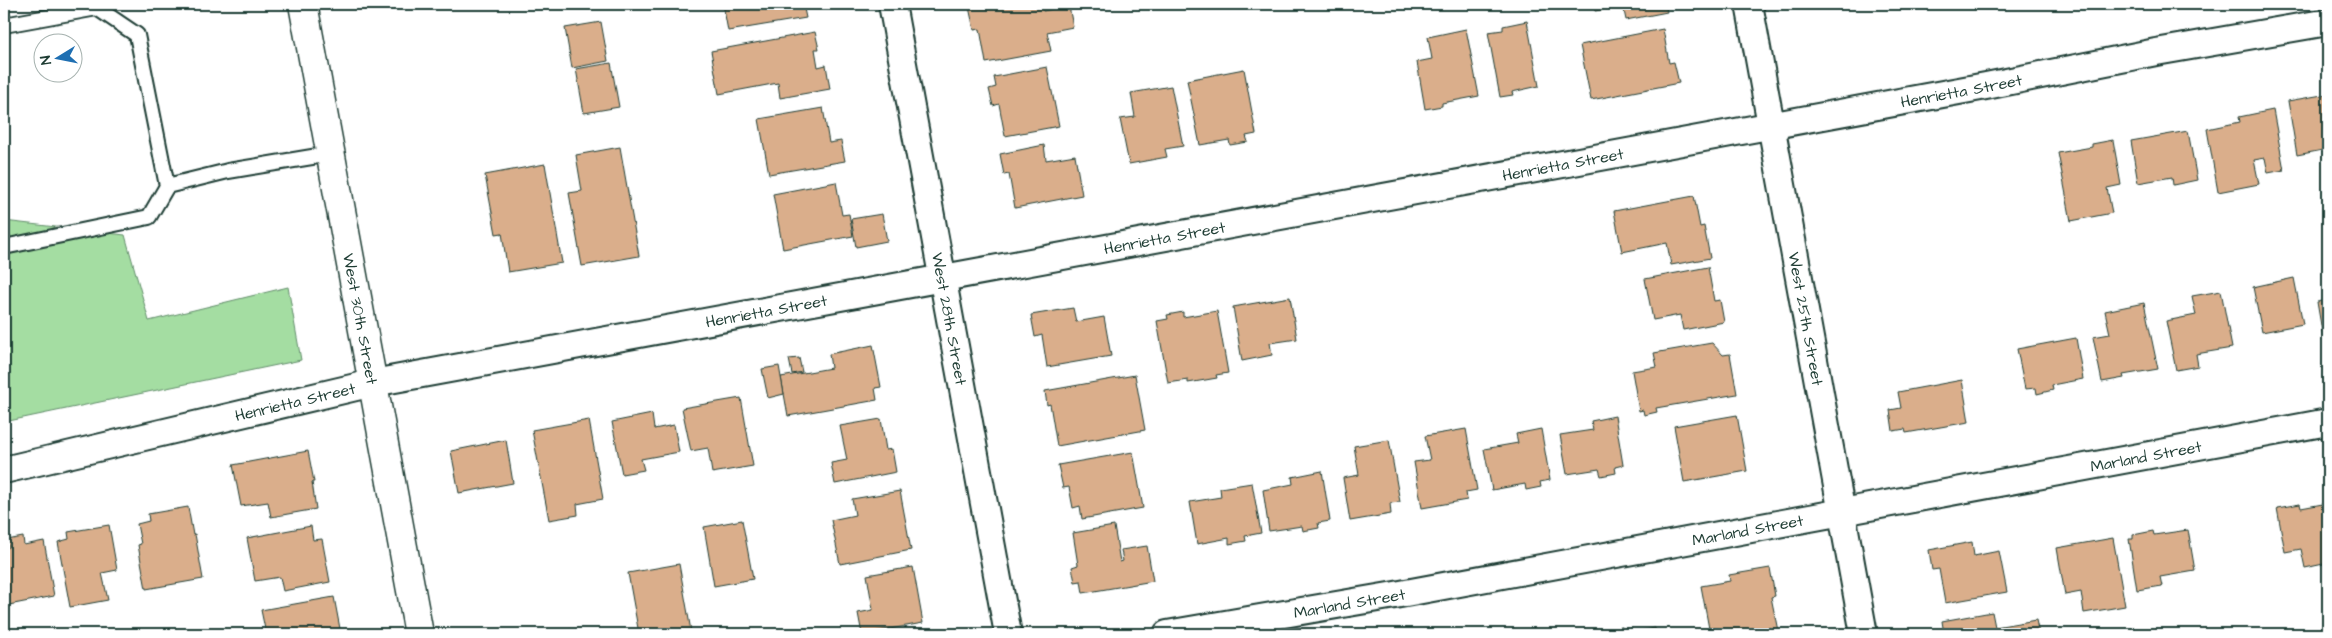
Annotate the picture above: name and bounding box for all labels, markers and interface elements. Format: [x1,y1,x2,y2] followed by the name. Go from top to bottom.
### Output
[32,32,82,82] north arrow
[36,54,57,66] text: N
[1899,69,2024,114] street label: Henrietta Street
[1501,143,1626,187] street label: Henrietta Street
[1102,216,1228,260] street label: Henrietta Street
[1783,250,1829,388] street label: West 25th Street
[337,251,383,387] street label: West 30th Street
[926,251,972,387] street label: West 28th Street
[704,290,829,334] street label: Henrietta Street
[233,377,358,427] street label: Henrietta Street
[2089,436,2204,478] street label: Marland Street
[1690,509,1806,552] street label: Marland Street
[1292,583,1408,624] street label: Marland Street

